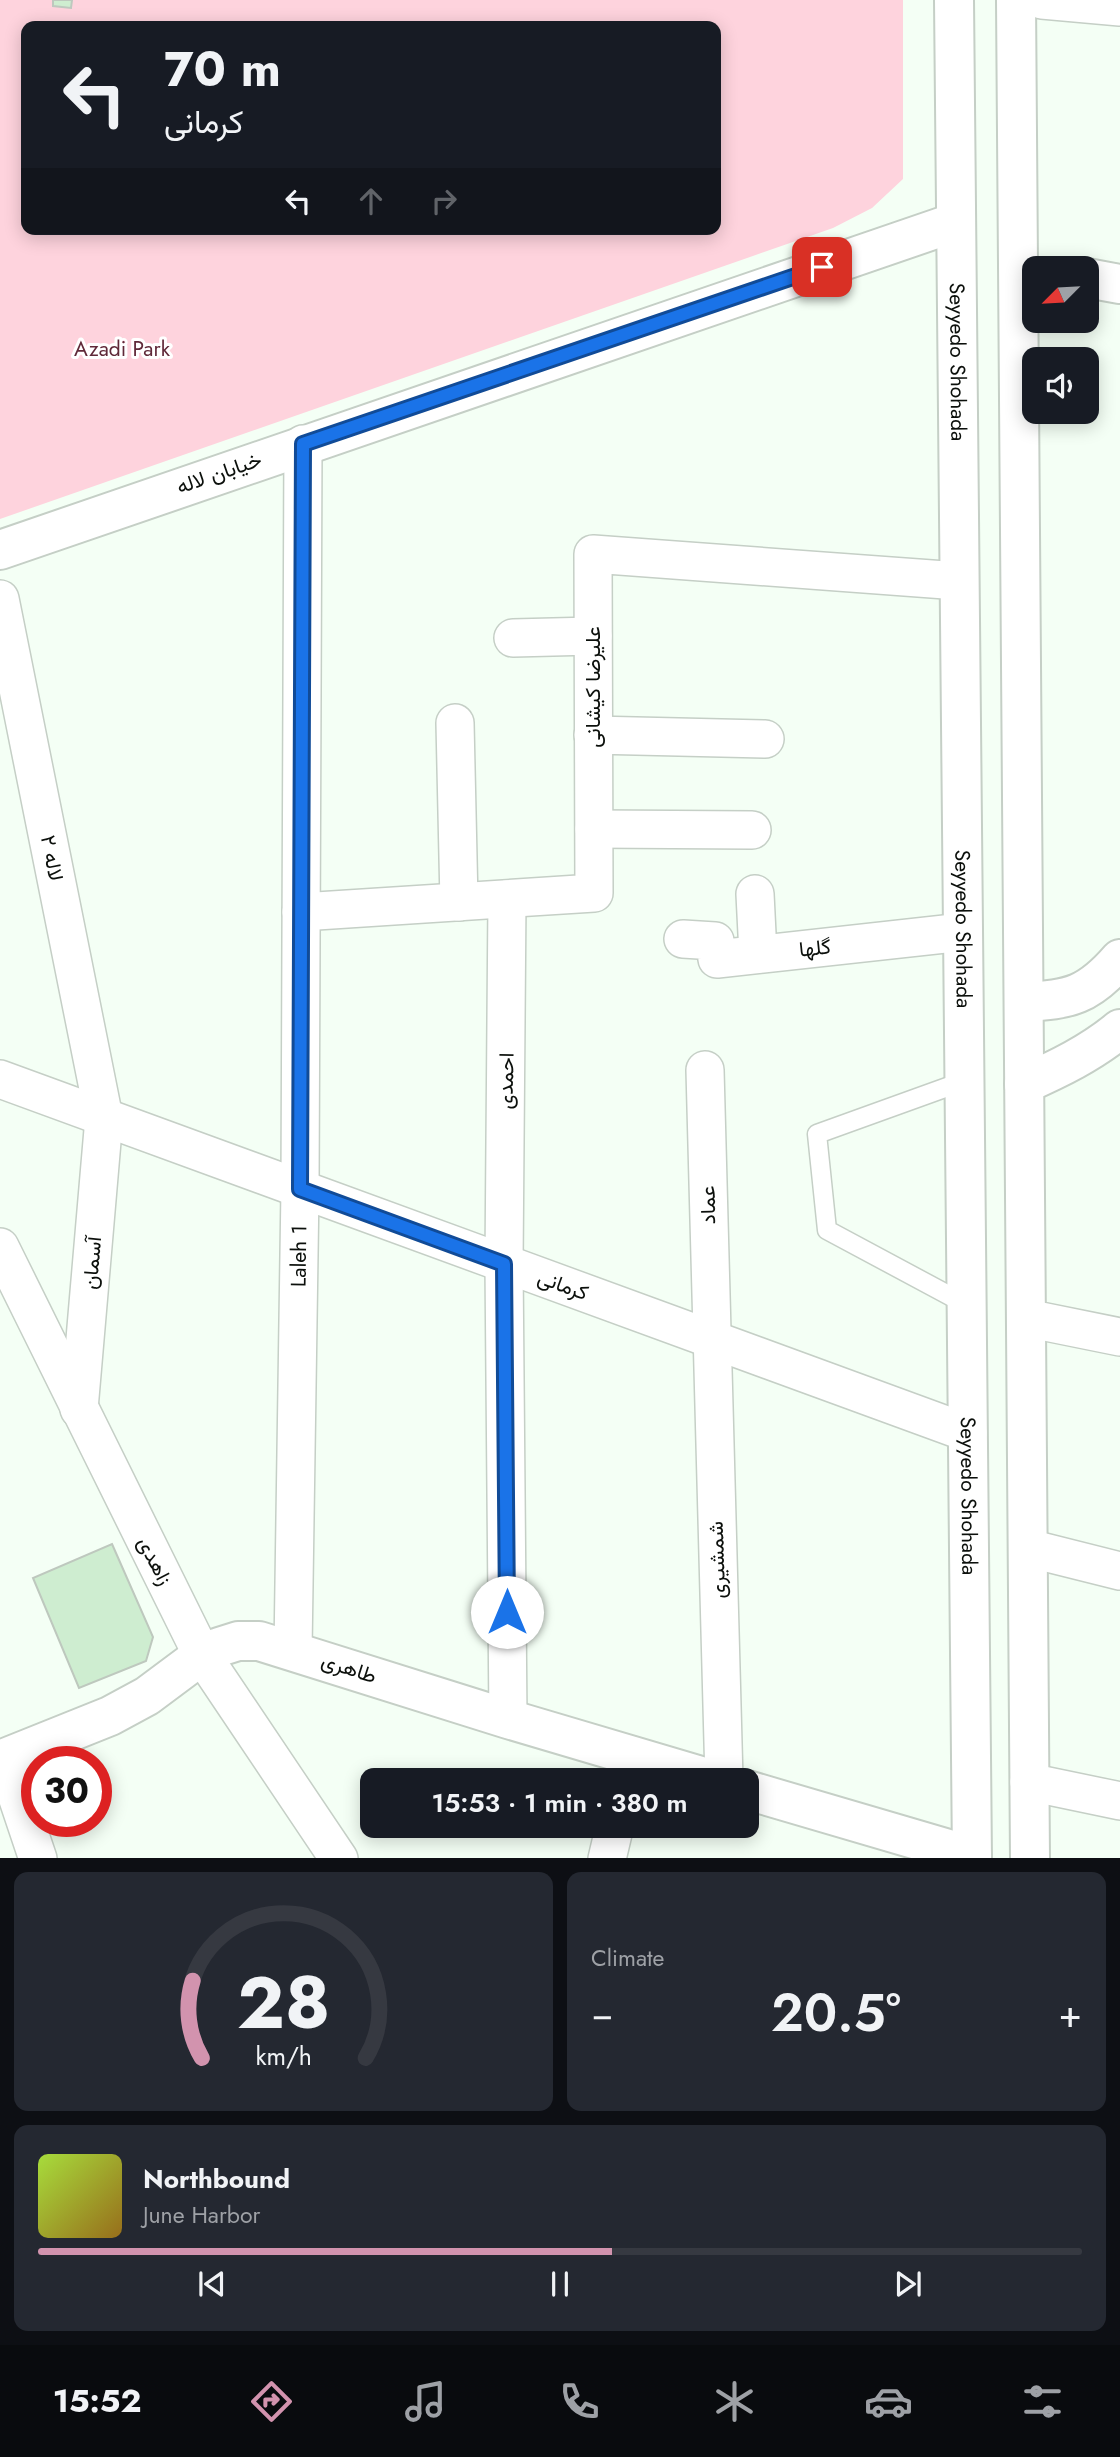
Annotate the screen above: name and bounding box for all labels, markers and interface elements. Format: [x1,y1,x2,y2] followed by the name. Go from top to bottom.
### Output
[164,34,281,104] text: 70 m
[49,49,140,140] icon: left
[164,99,243,145] text: کرمانی
[279,182,317,220] icon: left
[352,182,390,220] icon: ahead
[425,182,463,220] icon: right
[792,237,852,297] pin
[803,248,841,286] icon: arrive
[1022,256,1099,332] north arrow
[1022,256,1099,424] map controls
[942,283,973,441] street label: Seyyedo Shohada
[74,334,171,364] park label: Azadi Park
[1022,347,1099,424] button: sound
[172,444,266,502] street label: خیابان لاله
[578,626,608,748] street label: علیرضا کیشانی
[33,832,71,884] street label: لاله ۲
[947,849,979,1008] street label: Seyyedo Shohada
[798,931,832,965] street label: گلها
[491,1052,521,1110] street label: احمدی
[693,1185,723,1225] street label: عماد
[284,1225,314,1287] street label: Laleh 1
[75,1233,109,1291] street label: آسمان
[533,1262,593,1308] street label: کرمانی
[953,1416,984,1575] street label: Seyyedo Shohada
[701,1521,733,1599] street label: شمشیری
[130,1531,180,1591] street label: زاهدی
[470,1575,544,1649] position arrow
[317,1645,381,1691] street label: طاهری
[21,1746,112,1837] speed limit sign: 30
[431,1784,688,1822] text: 15:53 · 1 min · 380 m
[591,1941,664,1975] text: Climate
[237,1950,330,2055] text: 28
[771,1975,901,2051] text: 20.5°
[591,1986,613,2041] text: −
[1059,1986,1082,2041] text: +
[255,2037,312,2073] text: km/h
[143,2160,290,2198] text: Northbound
[143,2198,260,2232] text: June Harbor
[193,2265,231,2303] icon: previous
[541,2265,579,2303] icon: pause
[889,2265,927,2303] icon: next
[247,2377,296,2426] icon: directions
[401,2377,450,2426] icon: music
[555,2377,604,2426] icon: phone
[710,2377,759,2426] icon: climate
[864,2377,913,2426] icon: car
[1018,2377,1067,2426] icon: filters
[53,2378,142,2424] text: 15:52

